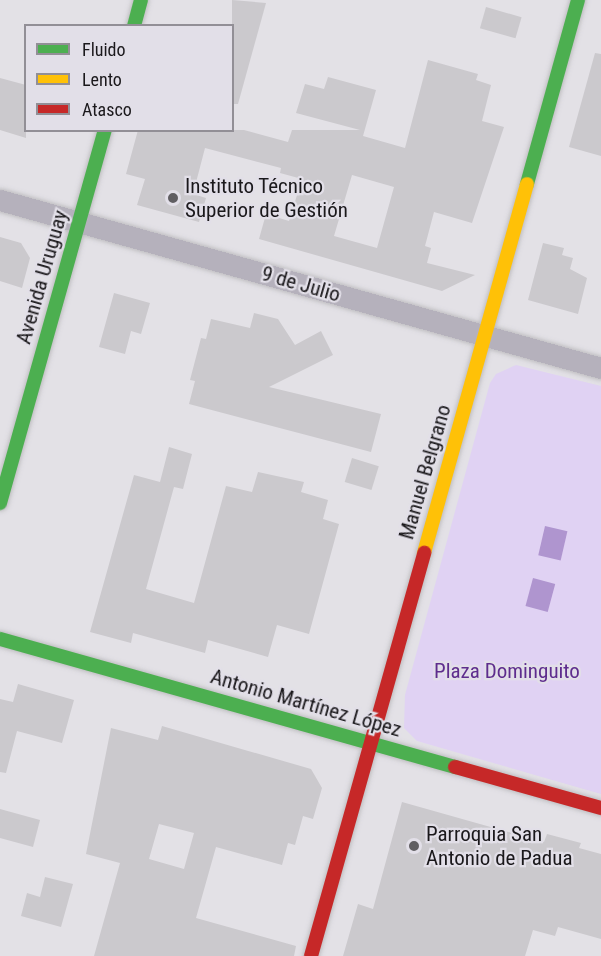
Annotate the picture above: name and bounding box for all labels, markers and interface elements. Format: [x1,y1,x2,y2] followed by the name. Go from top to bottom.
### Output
[24,24,234,132] legend
[82,39,126,60] text: Fluido
[82,69,122,90] text: Lento
[82,99,132,120] text: Atasco
[185,173,348,223] place label: Instituto Técnico Superior de Gestión
[166,191,180,205] marker: Instituto Técnico Superior de Gestión
[11,207,73,347] street label: Avenida Uruguay
[259,261,343,307] street label: 9 de Julio
[394,402,456,542] street label: Manuel Belgrano
[434,658,580,684] park label: Plaza Dominguito
[208,664,404,742] street label: Antonio Martínez López
[426,821,572,871] place label: Parroquia San Antonio de Padua
[407,839,421,853] marker: Parroquia San Antonio de Padua

